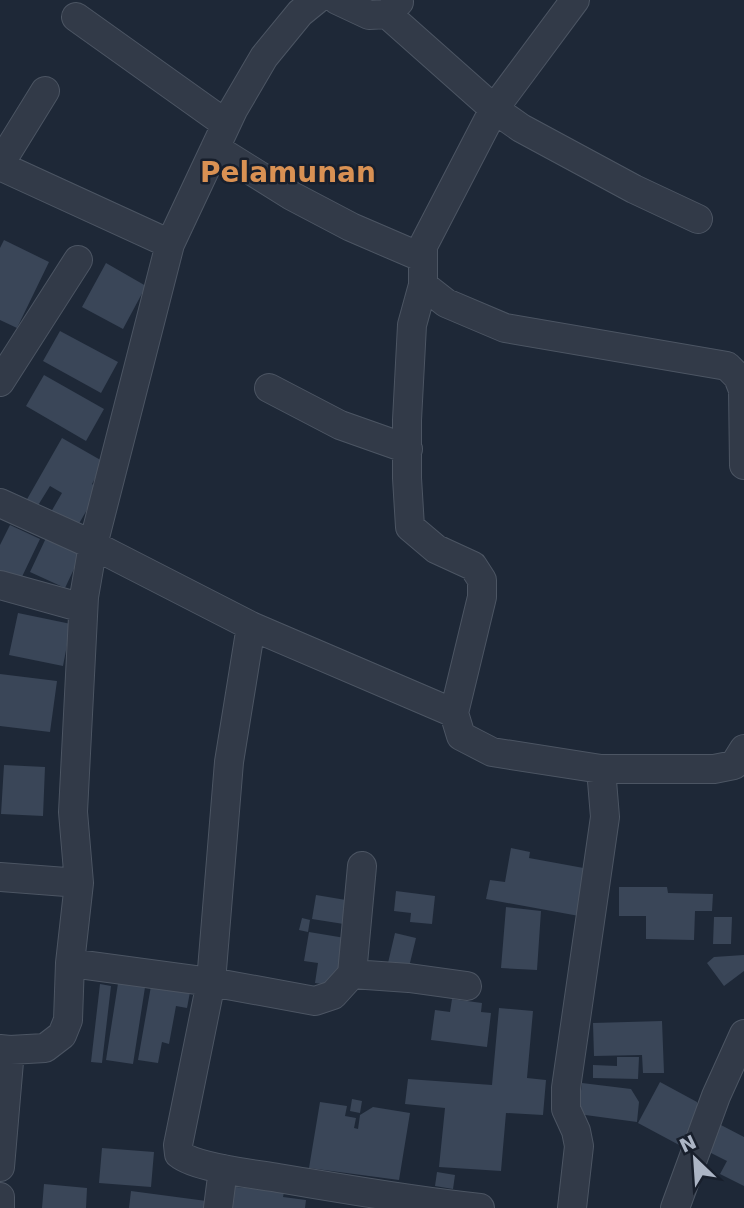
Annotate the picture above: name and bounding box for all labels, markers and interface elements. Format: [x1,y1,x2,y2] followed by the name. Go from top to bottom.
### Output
[200,156,376,189] district label: Pelamunan
[660,1124,730,1194] north arrow
[676,1130,700,1157] text: N

